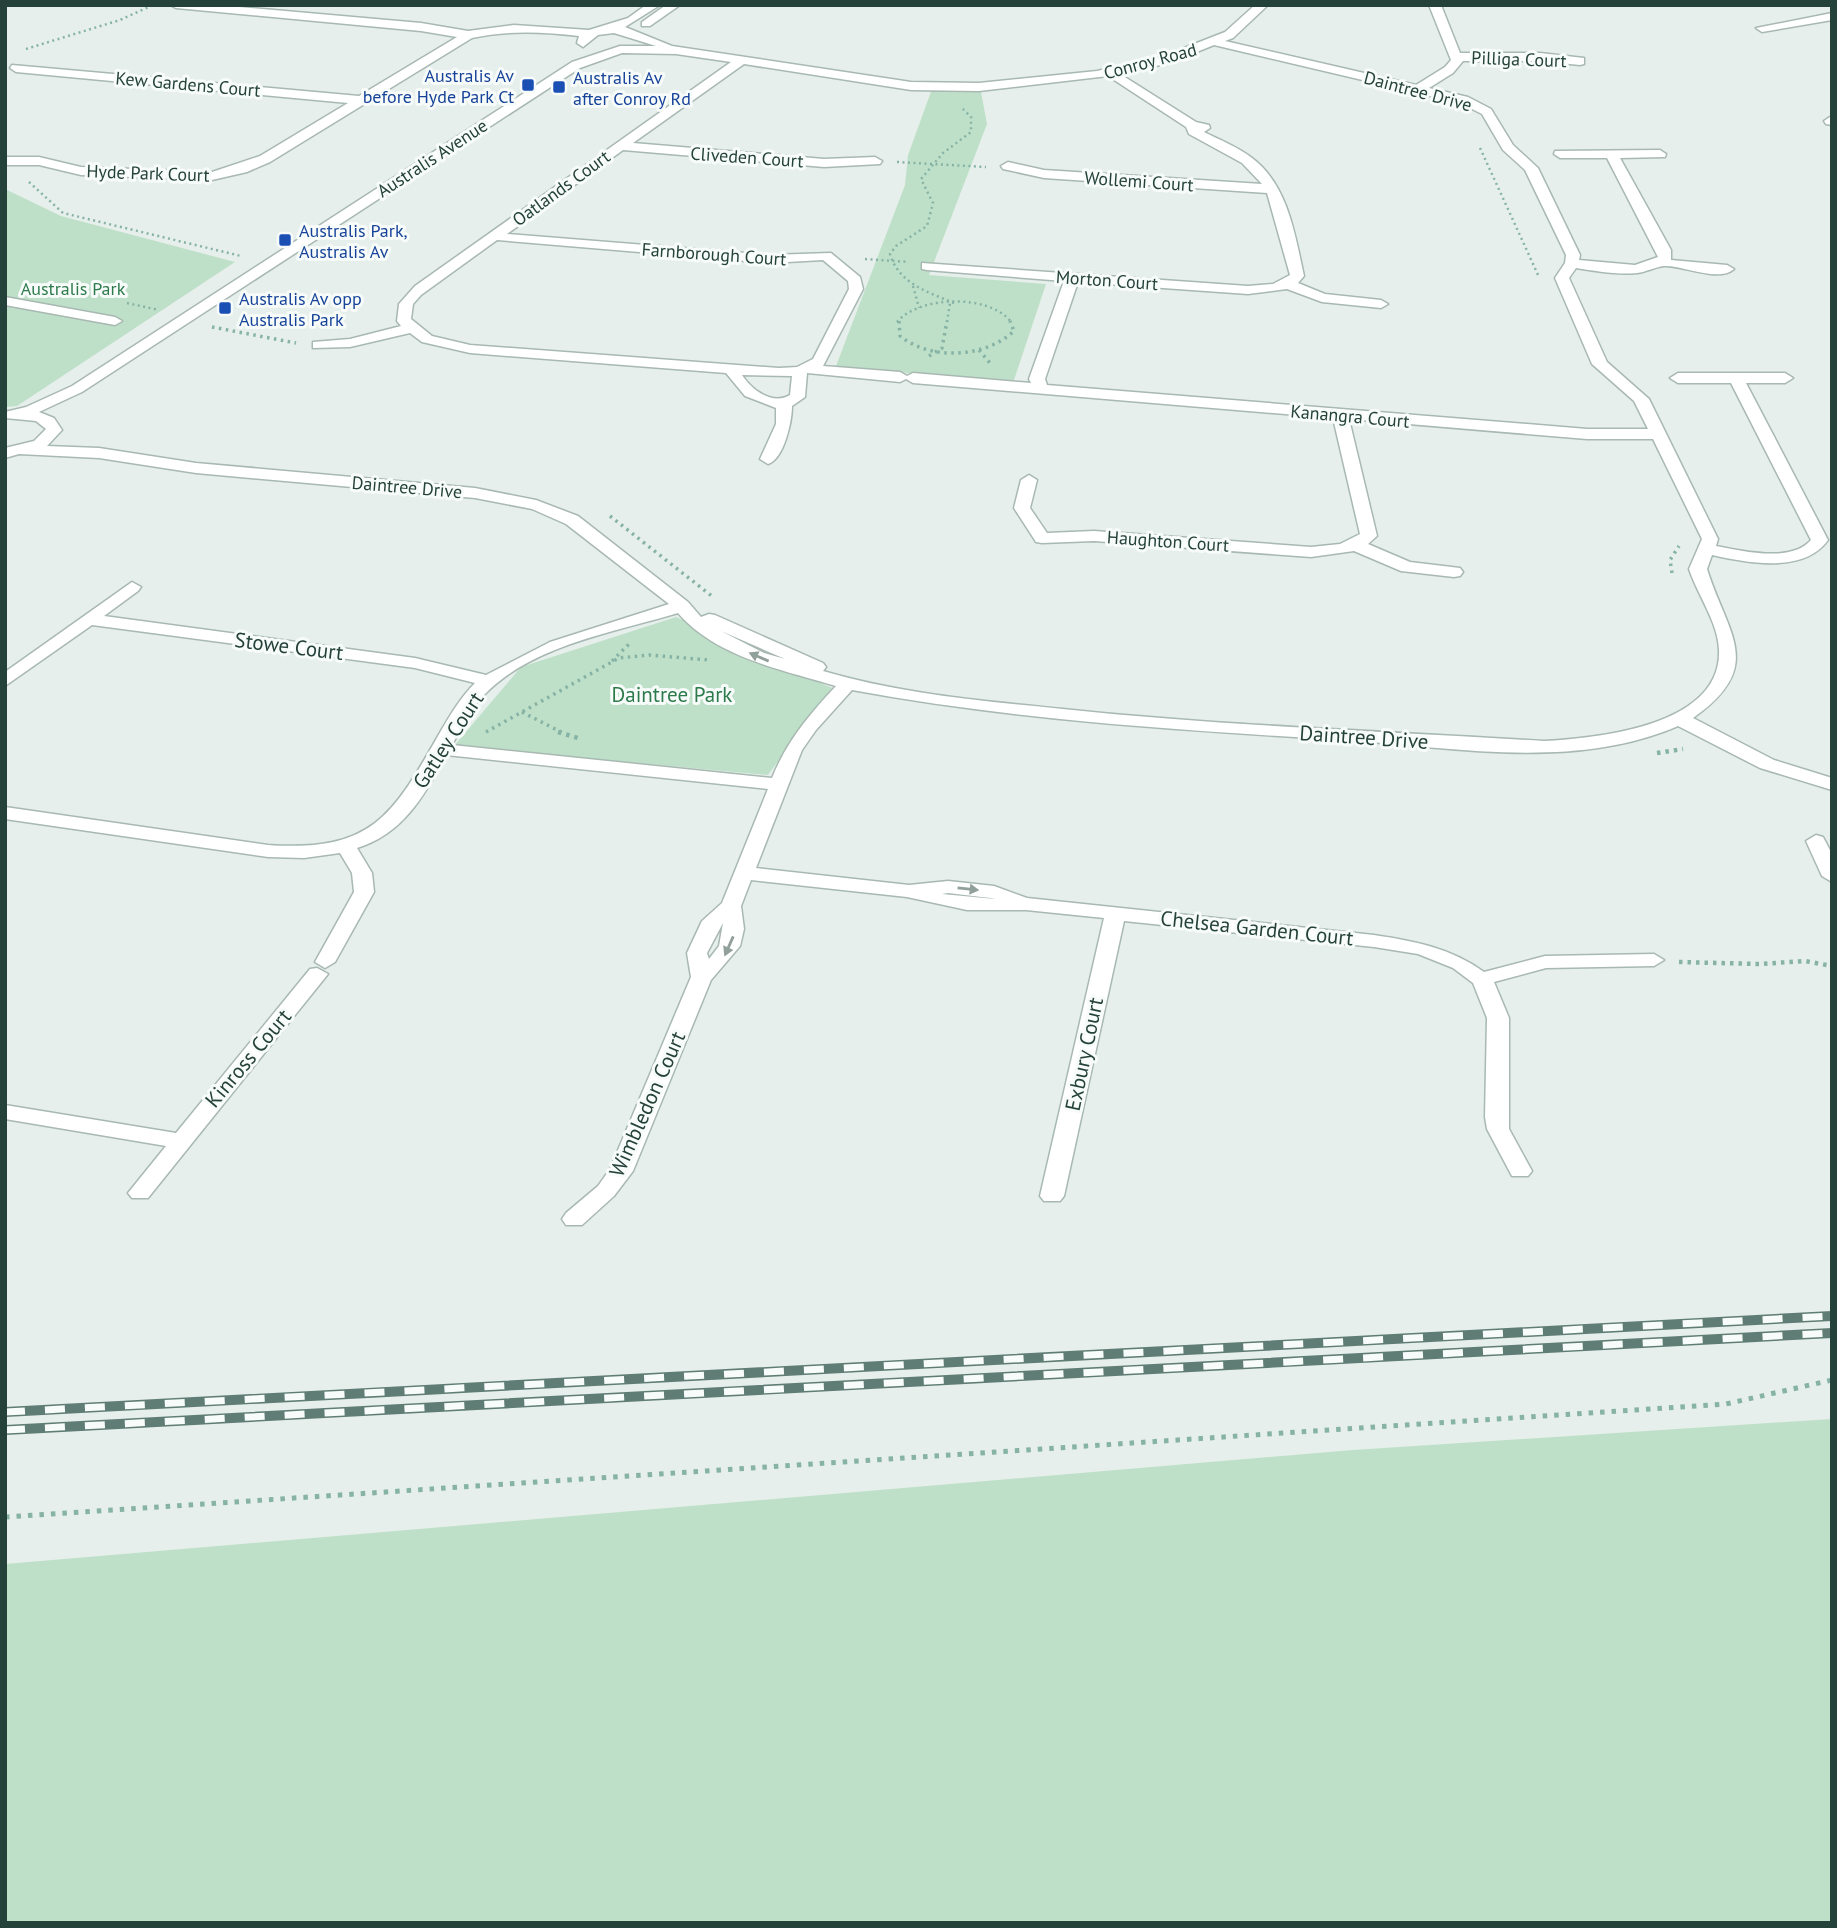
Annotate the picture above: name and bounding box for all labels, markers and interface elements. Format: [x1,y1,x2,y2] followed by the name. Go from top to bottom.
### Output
[1101,38,1199,84] street label: Conroy Road
[1471,46,1567,72] street label: Pilliga Court
[363,64,514,108] place label: Australis Av before Hyde Park Ct
[114,66,262,102] street label: Kew Gardens Court
[573,66,691,110] place label: Australis Av after Conroy Rd
[1361,66,1475,116] street label: Daintree Drive
[520,77,536,93] marker: Australis Av before Hyde Park Ct
[551,79,567,95] marker: Australis Av after Conroy Rd
[372,114,492,202] street label: Australis Avenue
[690,142,804,172] street label: Cliveden Court
[508,145,614,231] street label: Oatlands Court
[86,159,210,187] street label: Hyde Park Court
[1084,166,1194,196] street label: Wollemi Court
[299,219,408,263] place label: Australis Park, Australis Av
[277,232,293,248] marker: Australis Park, Australis Av
[641,237,787,271] street label: Farnborough Court
[1055,265,1159,295] street label: Morton Court
[21,277,126,300] park label: Australis Park
[239,287,362,331] place label: Australis Av opp Australis Park
[217,300,233,316] marker: Australis Av opp Australis Park
[1290,399,1410,433] street label: Kanangra Court
[351,471,463,503] street label: Daintree Drive
[1106,525,1230,557] street label: Haughton Court
[233,626,345,666] street label: Stowe Court
[748,652,769,663] one-way arrow
[612,681,732,708] park label: Daintree Park
[407,686,489,794] street label: Gatley Court
[1299,719,1429,755] street label: Daintree Drive
[957,884,979,895] one-way arrow
[1159,904,1355,952] street label: Chelsea Garden Court
[723,935,734,956] one-way arrow
[1059,995,1109,1113] street label: Exbury Court
[199,1003,297,1113] street label: Kinross Court
[603,1027,691,1181] street label: Wimbledon Court

